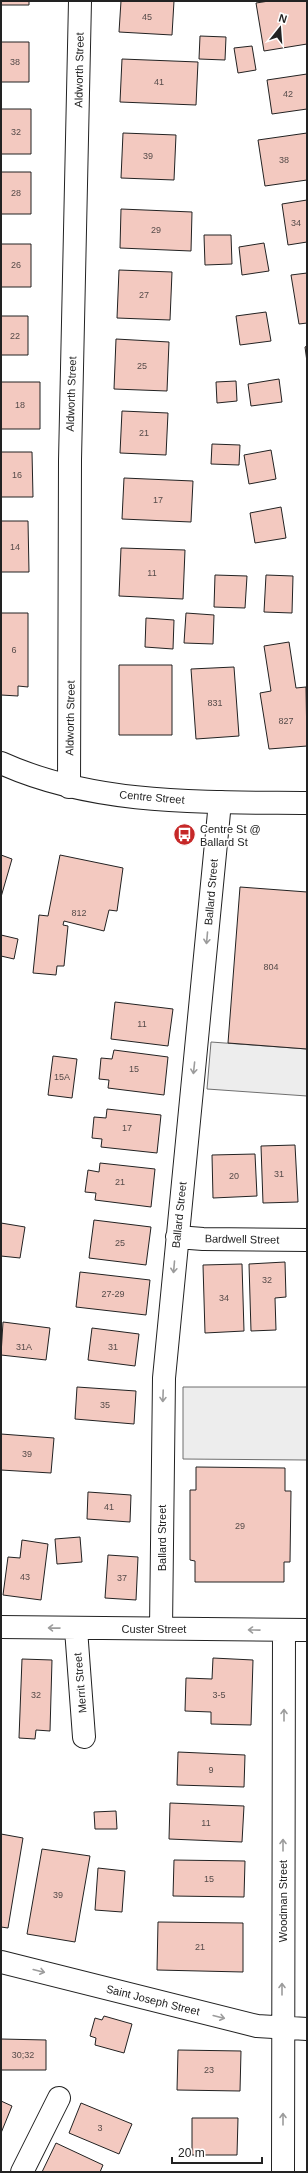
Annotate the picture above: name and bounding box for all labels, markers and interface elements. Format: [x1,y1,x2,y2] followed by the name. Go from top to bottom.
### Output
[260,8,300,48] north arrow
[142,12,152,22] house number: 45
[277,12,289,25] text: N
[72,32,86,108] street label: Aldworth Street
[10,57,20,67] house number: 38
[154,77,164,87] house number: 41
[283,89,293,99] house number: 42
[11,127,21,137] house number: 32
[143,151,153,161] house number: 39
[279,155,289,165] house number: 38
[11,188,21,198] house number: 28
[291,218,301,228] house number: 34
[151,225,161,235] house number: 29
[11,260,21,270] house number: 26
[139,290,149,300] house number: 27
[10,331,20,341] house number: 22
[64,356,78,432] street label: Aldworth Street
[137,361,147,371] house number: 25
[15,400,25,410] house number: 18
[139,428,149,438] house number: 21
[12,470,22,480] house number: 16
[153,495,163,505] house number: 17
[10,542,20,552] house number: 14
[147,568,157,578] house number: 11
[11,645,17,655] house number: 6
[63,680,77,756] street label: Aldworth Street
[207,698,223,708] house number: 831
[278,716,294,726] house number: 827
[119,788,185,806] street label: Centre Street
[171,822,197,848] bus stop icon: Centre St @ Ballard St
[200,823,261,848] place label: Centre St @ Ballard St
[202,858,220,926] street label: Ballard Street
[71,908,87,918] house number: 812
[203,931,211,944] one-way arrow
[263,962,279,972] house number: 804
[137,1019,147,1029] house number: 11
[191,1061,198,1074] one-way arrow
[129,1064,139,1074] house number: 15
[54,1072,70,1082] house number: 15A
[122,1123,132,1133] house number: 17
[274,1169,284,1179] house number: 31
[229,1171,239,1181] house number: 20
[115,1177,125,1187] house number: 21
[170,1181,188,1249] street label: Ballard Street
[205,1232,279,1246] street label: Bardwell Street
[115,1238,125,1248] house number: 25
[171,1260,178,1273] one-way arrow
[262,1275,272,1285] house number: 32
[101,1289,125,1299] house number: 27-29
[219,1293,229,1303] house number: 34
[16,1342,32,1352] house number: 31A
[108,1342,118,1352] house number: 31
[160,1389,167,1402] one-way arrow
[100,1400,110,1410] house number: 35
[22,1449,32,1459] house number: 39
[104,1502,114,1512] house number: 41
[156,1505,168,1571] street label: Ballard Street
[235,1521,245,1531] house number: 29
[20,1572,30,1582] house number: 43
[117,1573,127,1583] house number: 37
[122,1623,186,1635] street label: Custer Street
[48,1625,61,1632] one-way arrow
[248,1626,261,1634] one-way arrow
[71,1652,89,1714] street label: Merrit Street
[31,1690,41,1700] house number: 32
[212,1690,226,1700] house number: 3-5
[280,1709,288,1722] one-way arrow
[208,1765,214,1775] house number: 9
[201,1818,211,1828] house number: 11
[280,1839,287,1852] one-way arrow
[277,1860,289,1942] street label: Woodman Street
[204,1874,214,1884] house number: 15
[53,1890,63,1900] house number: 39
[195,1942,205,1952] house number: 21
[32,1968,45,1976] one-way arrow
[105,1983,201,2017] street label: Saint Joseph Street
[278,1983,286,1996] one-way arrow
[212,2013,225,2021] one-way arrow
[12,2050,34,2060] house number: 30;32
[204,2065,214,2075] house number: 23
[279,2113,287,2126] one-way arrow
[97,2123,103,2133] house number: 3
[172,2139,262,2165] scale bar
[178,2146,205,2160] text: 20 m

